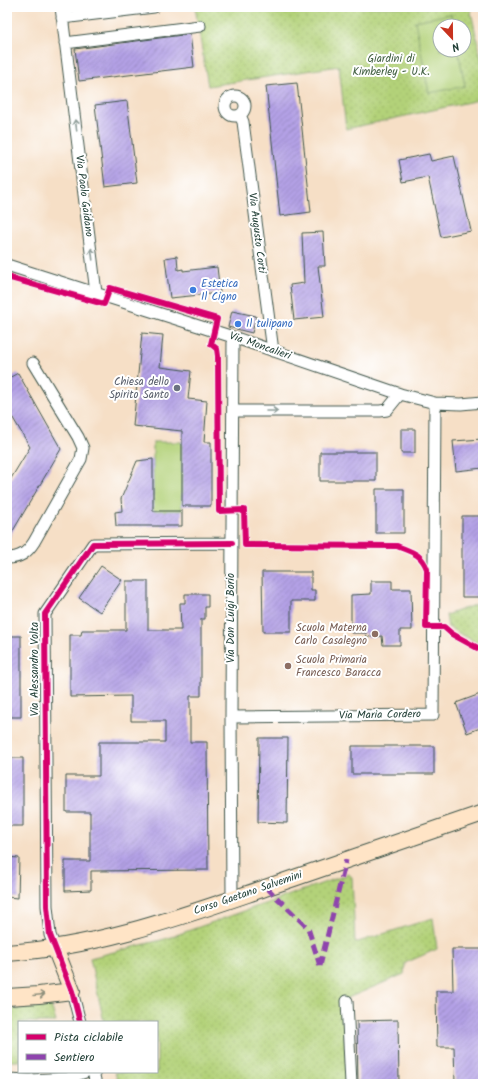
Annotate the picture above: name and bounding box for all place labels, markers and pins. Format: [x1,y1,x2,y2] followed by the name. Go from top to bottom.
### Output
[201,275,238,306] place label: Estetica Il Cigno
[188,285,198,295] marker: Estetica Il Cigno
[246,315,293,333] place label: Il tulipano
[233,319,243,329] marker: Il tulipano
[109,373,169,404] place label: Chiesa dello Spirito Santo
[172,383,182,393] marker: Chiesa dello Spirito Santo
[294,619,367,650] place label: Scuola Materna Carlo Casalegno
[370,629,380,639] marker: Scuola Materna Carlo Casalegno
[296,651,381,682] place label: Scuola Primaria Francesco Baracca
[283,661,293,671] marker: Scuola Primaria Francesco Baracca

